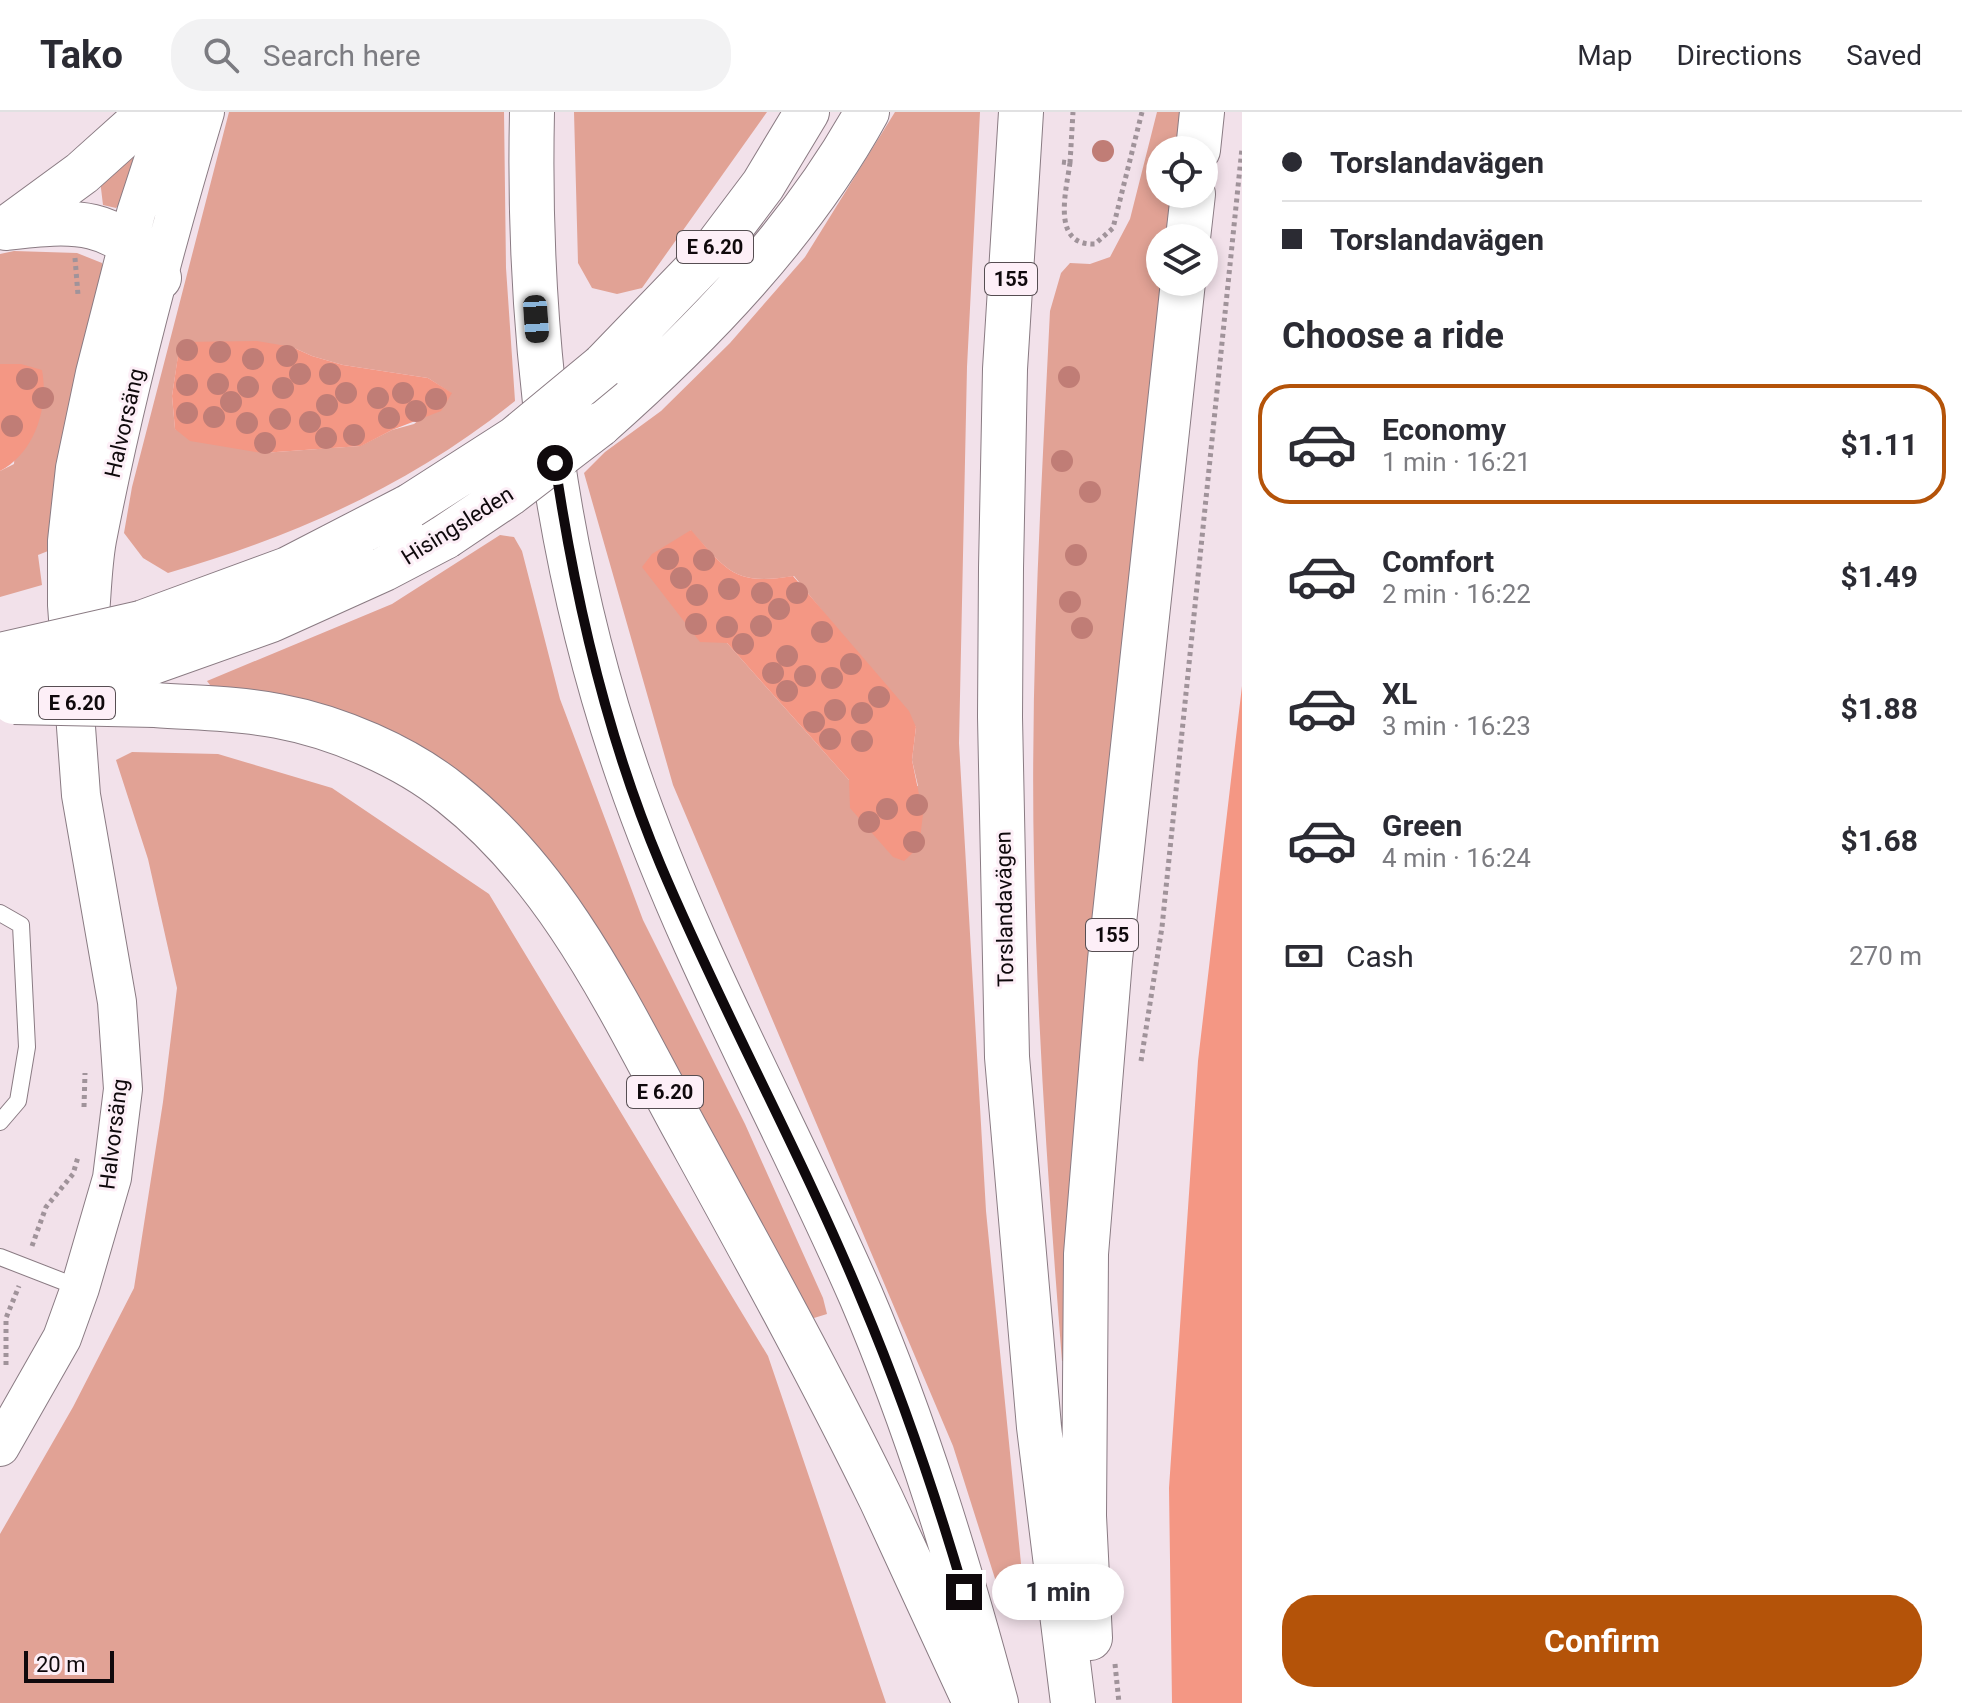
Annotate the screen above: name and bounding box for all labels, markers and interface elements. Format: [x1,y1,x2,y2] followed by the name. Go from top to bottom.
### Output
[171,19,731,91] search box
[40,33,123,77] text: Tako
[199,33,243,77] icon: search
[263,38,421,73] text: Search here
[1577,39,1633,72] text: Map
[1677,39,1802,72] text: Directions
[1846,39,1922,72] text: Saved
[1146,136,1218,296] map controls
[1146,136,1218,208] button: locate
[1330,145,1544,180] text: Torslandavägen
[1330,222,1544,257] text: Torslandavägen
[1146,224,1218,296] button: layers
[677,231,753,263] road number: E 6.20
[985,263,1037,295] road number: 155
[522,294,550,344] car
[1282,315,1504,357] text: Choose a ride
[100,366,149,480] street label: Halvorsäng
[1286,408,1358,480] icon: car
[1382,412,1506,447] text: Economy
[1840,427,1918,462] text: $1.11
[537,445,573,481] route start
[1382,447,1531,477] text: 1 min · 16:21
[397,481,518,570] street label: Hisingsleden
[1286,540,1358,612] icon: car
[1382,544,1494,579] text: Comfort
[1840,559,1918,594] text: $1.49
[1382,579,1531,609] text: 2 min · 16:22
[1286,672,1358,744] icon: car
[1382,676,1417,711] text: XL
[39,687,115,719] road number: E 6.20
[1840,691,1918,726] text: $1.88
[1382,711,1531,741] text: 3 min · 16:23
[1286,804,1358,876] icon: car
[1382,808,1462,843] text: Green
[1840,823,1918,858] text: $1.68
[991,831,1018,987] street label: Torslandavägen
[1382,843,1531,873] text: 4 min · 16:24
[1086,919,1138,951] road number: 155
[1282,934,1326,978] icon: cash
[1346,939,1414,974] text: Cash
[1849,941,1922,971] text: 270 m
[627,1076,703,1108] road number: E 6.20
[94,1077,133,1191] street label: Halvorsäng
[992,1564,1124,1620] callout: 1 min
[946,1574,982,1610] route end
[1025,1577,1091,1607] text: 1 min
[1282,1595,1922,1687] button: Confirm
[24,1647,114,1683] scale bar
[36,1652,85,1677] text: 20 m

